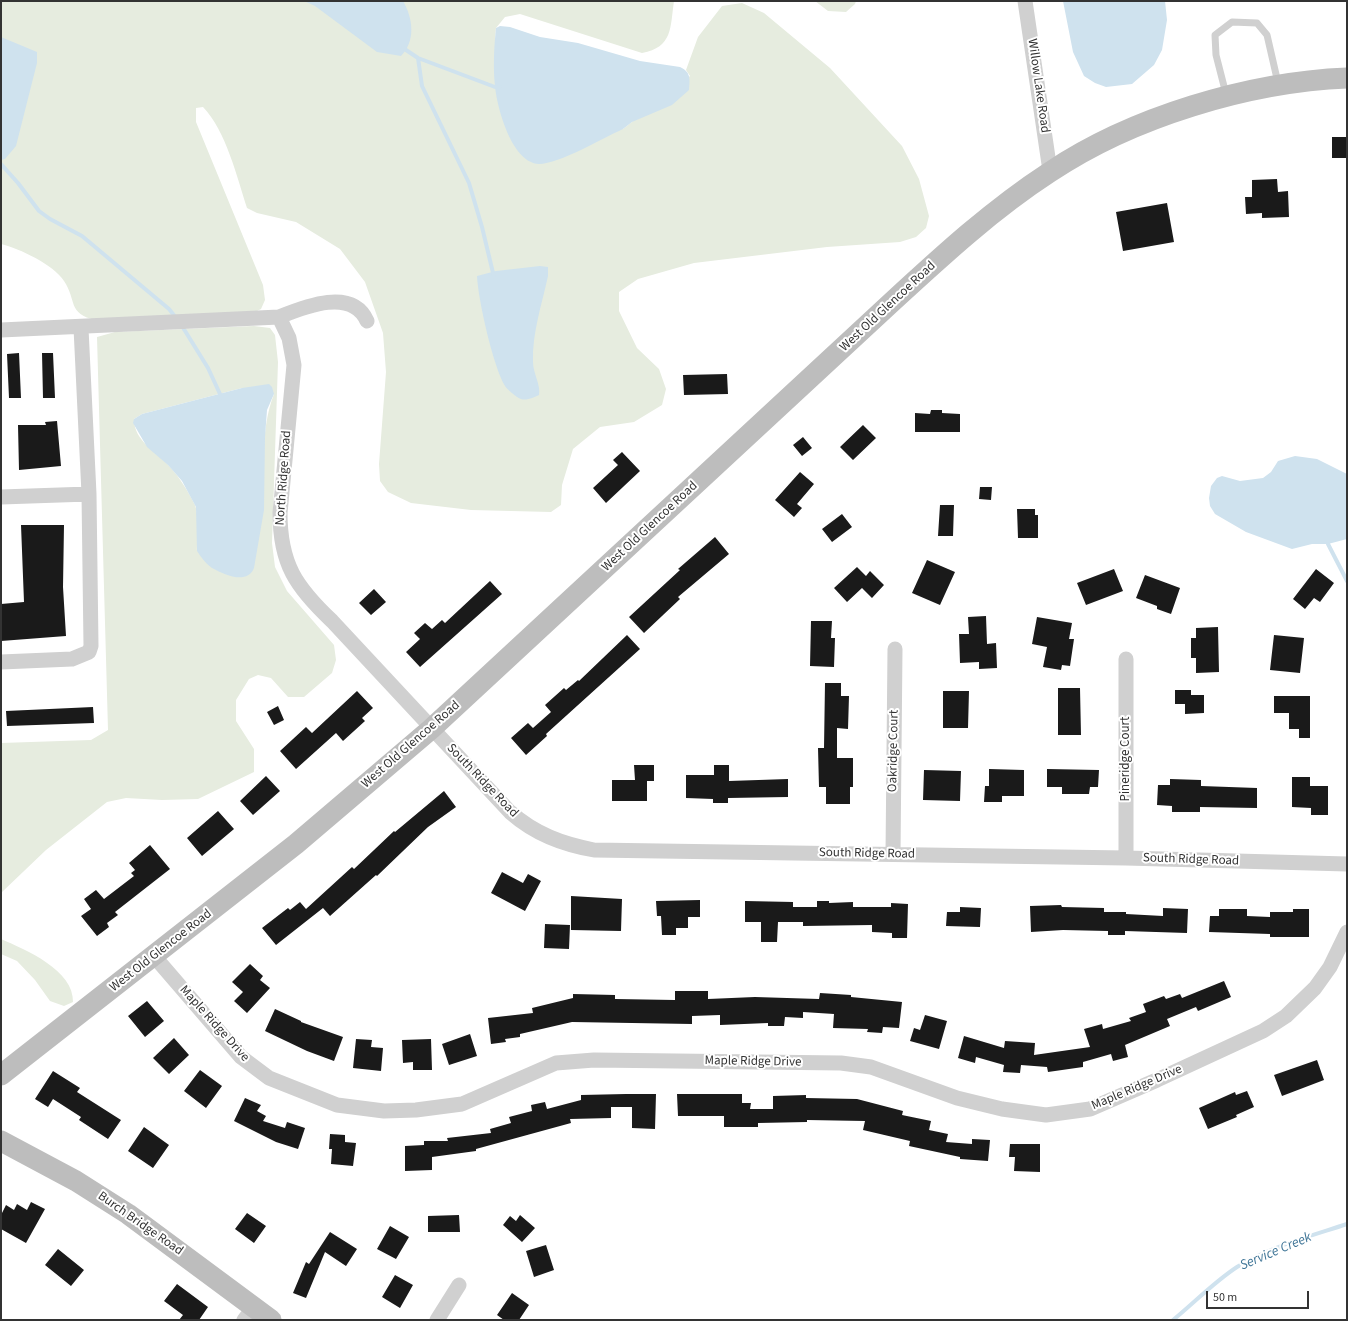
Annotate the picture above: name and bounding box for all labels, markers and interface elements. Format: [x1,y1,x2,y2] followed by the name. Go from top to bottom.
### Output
[1024,38,1052,134] street label: Willow Lake Road
[837,259,939,355] street label: West Old Glencoe Road
[273,430,295,526] street label: North Ridge Road
[599,479,701,575] street label: West Old Glencoe Road
[359,698,463,792] street label: West Old Glencoe Road
[885,710,903,792] street label: Oakridge Court
[1118,717,1134,801] street label: Pineridge Court
[443,741,521,821] street label: South Ridge Road
[819,845,915,863] street label: South Ridge Road
[1143,851,1239,869] street label: South Ridge Road
[107,906,215,996] street label: West Old Glencoe Road
[176,983,252,1065] street label: Maple Ridge Drive
[704,1053,802,1071] street label: Maple Ridge Drive
[1089,1062,1185,1114] street label: Maple Ridge Drive
[94,1189,186,1259] street label: Burch Bridge Road
[1238,1229,1314,1275] water label: Service Creek
[1208,1283,1311,1309] scale bar
[1213,1289,1237,1306] text: 50 m

